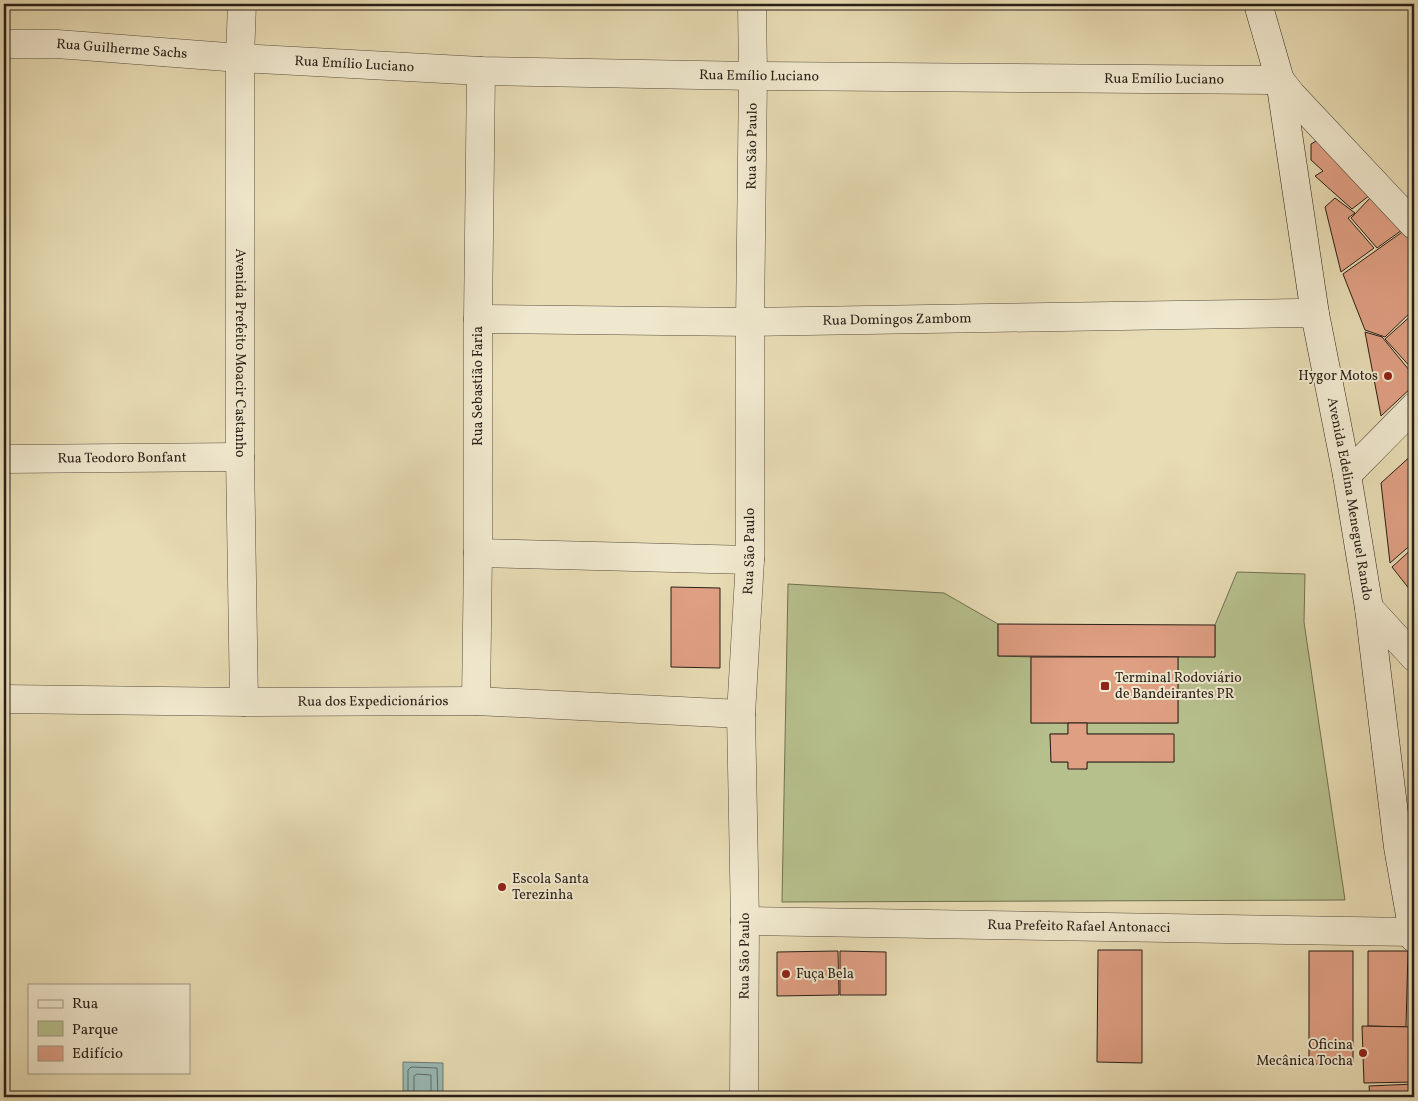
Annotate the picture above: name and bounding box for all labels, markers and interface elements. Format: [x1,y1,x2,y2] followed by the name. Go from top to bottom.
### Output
[56,34,188,63] street label: Rua Guilherme Sachs
[294,51,415,77] street label: Rua Emílio Luciano
[699,66,819,86] street label: Rua Emílio Luciano
[1104,69,1224,89] street label: Rua Emílio Luciano
[742,103,762,190] street label: Rua São Paulo
[231,248,250,458] street label: Avenida Prefeito Moacir Castanho
[822,309,972,330] street label: Rua Domingos Zambom
[469,326,488,446] street label: Rua Sebastião Faria
[1298,367,1378,386] place label: Hygor Motos
[1382,370,1394,382] marker: Hygor Motos
[1322,396,1377,602] street label: Avenida Edelina Meneguel Rando
[57,448,187,468] street label: Rua Teodoro Bonfant
[738,508,760,595] street label: Rua São Paulo
[1115,669,1242,704] place label: Terminal Rodoviário de Bandeirantes PR
[1099,680,1111,692] marker: Terminal Rodoviário de Bandeirantes PR
[298,692,448,711] street label: Rua dos Expedicionários
[512,870,589,905] place label: Escola Santa Terezinha
[496,881,508,893] marker: Escola Santa Terezinha
[735,912,755,1000] street label: Rua São Paulo
[987,915,1171,938] street label: Rua Prefeito Rafael Antonacci
[796,965,854,984] place label: Fuça Bela
[780,968,792,980] marker: Fuça Bela
[28,984,190,1074] legend
[72,994,98,1015] text: Rua
[72,1020,118,1041] text: Parque
[1256,1036,1353,1071] place label: Oficina Mecânica Tocha
[72,1044,123,1065] text: Edifício
[1357,1047,1369,1059] marker: Oficina Mecânica Tocha

